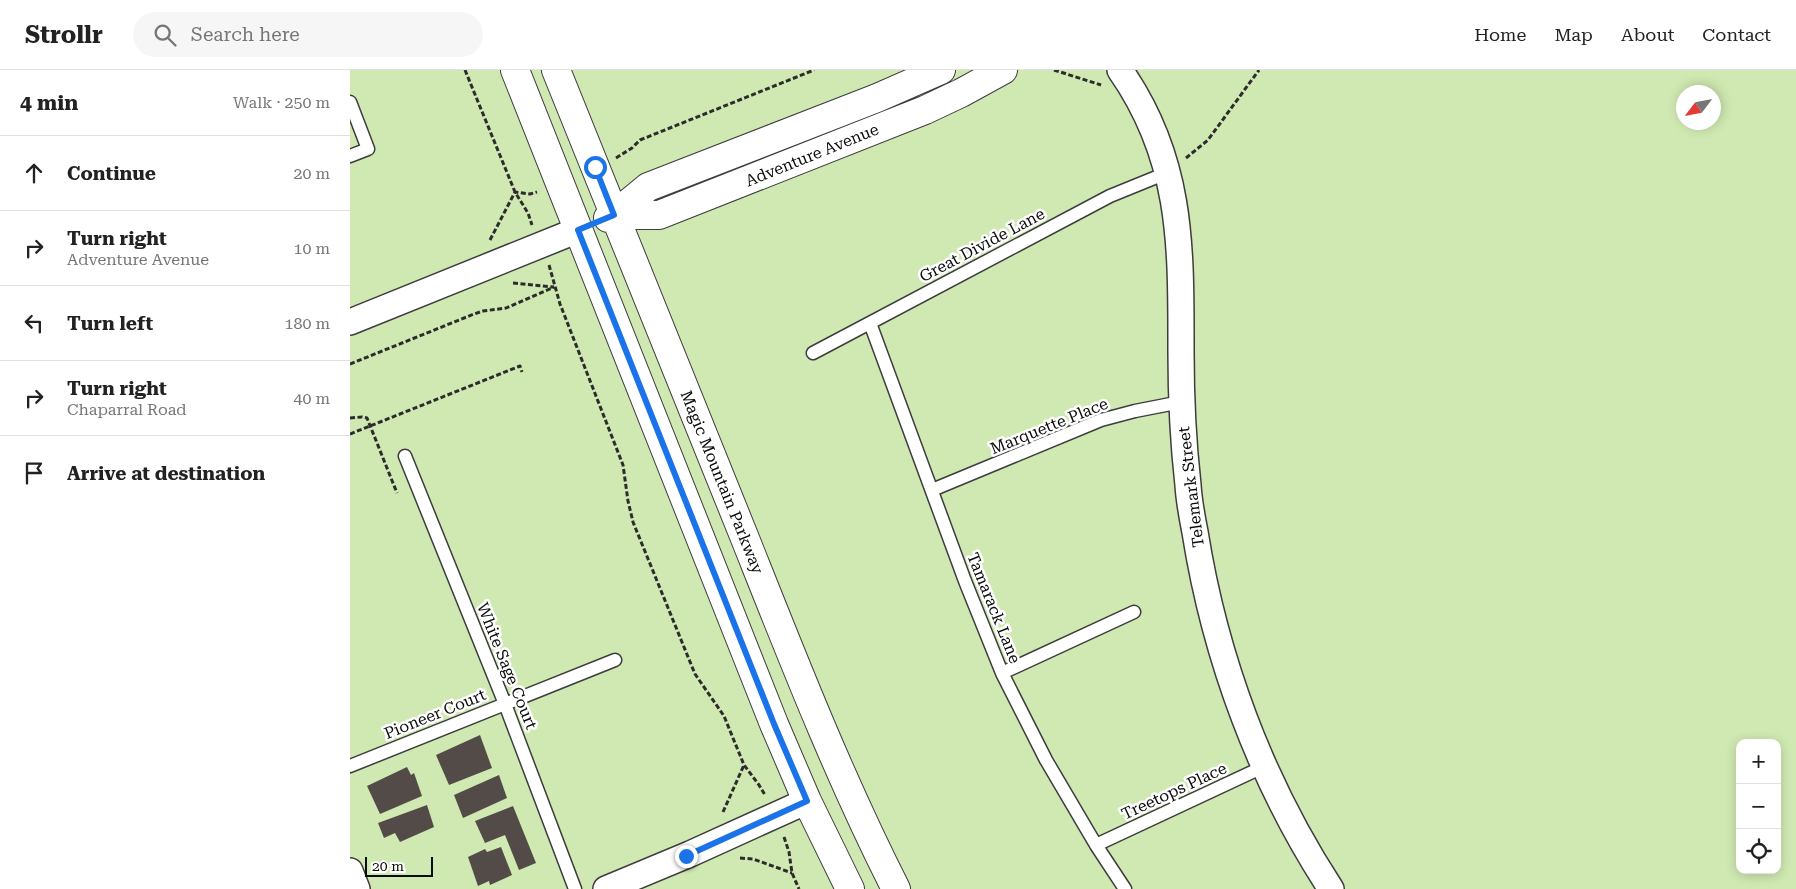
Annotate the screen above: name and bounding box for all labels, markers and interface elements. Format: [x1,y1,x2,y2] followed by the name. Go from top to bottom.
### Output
[133,12,483,57] search box
[25,21,103,49] text: Strollr
[151,21,179,49] icon: search
[191,23,300,46] text: Search here
[1474,24,1526,45] text: Home
[1554,24,1593,45] text: Map
[1621,24,1674,45] text: About
[1702,24,1771,45] text: Contact
[1676,85,1721,130] north arrow
[20,91,78,115] text: 4 min
[233,93,330,112] text: Walk · 250 m
[743,120,882,190] street label: Adventure Avenue
[584,156,607,179] route start
[20,159,48,187] icon: ahead
[67,162,156,185] text: Continue
[293,164,330,183] text: 20 m
[916,204,1048,286] street label: Great Divide Lane
[67,227,167,250] text: Turn right
[20,234,48,262] icon: right
[293,239,330,258] text: 10 m
[67,250,209,269] text: Adventure Avenue
[20,309,48,337] icon: left
[67,312,153,335] text: Turn left
[284,314,330,333] text: 180 m
[67,377,167,400] text: Turn right
[20,384,48,412] icon: right
[676,388,768,577] street label: Magic Mountain Parkway
[293,389,330,408] text: 40 m
[987,394,1111,458] street label: Marquette Place
[67,400,186,419] text: Chaparral Road
[1174,425,1208,549] street label: Telemark Street
[20,459,48,487] icon: arrive
[67,462,265,485] text: Arrive at destination
[963,550,1025,666] street label: Tamarack Lane
[473,600,541,732] street label: White Sage Court
[381,685,489,743] street label: Pioneer Court
[1736,739,1781,874] map controls
[1736,739,1781,784] button: +
[1118,758,1230,824] street label: Treetops Place
[1736,784,1781,829] button: −
[1736,829,1781,874] button: locate
[675,845,698,868] route end
[365,854,432,877] scale bar
[372,858,404,874] text: 20 m

